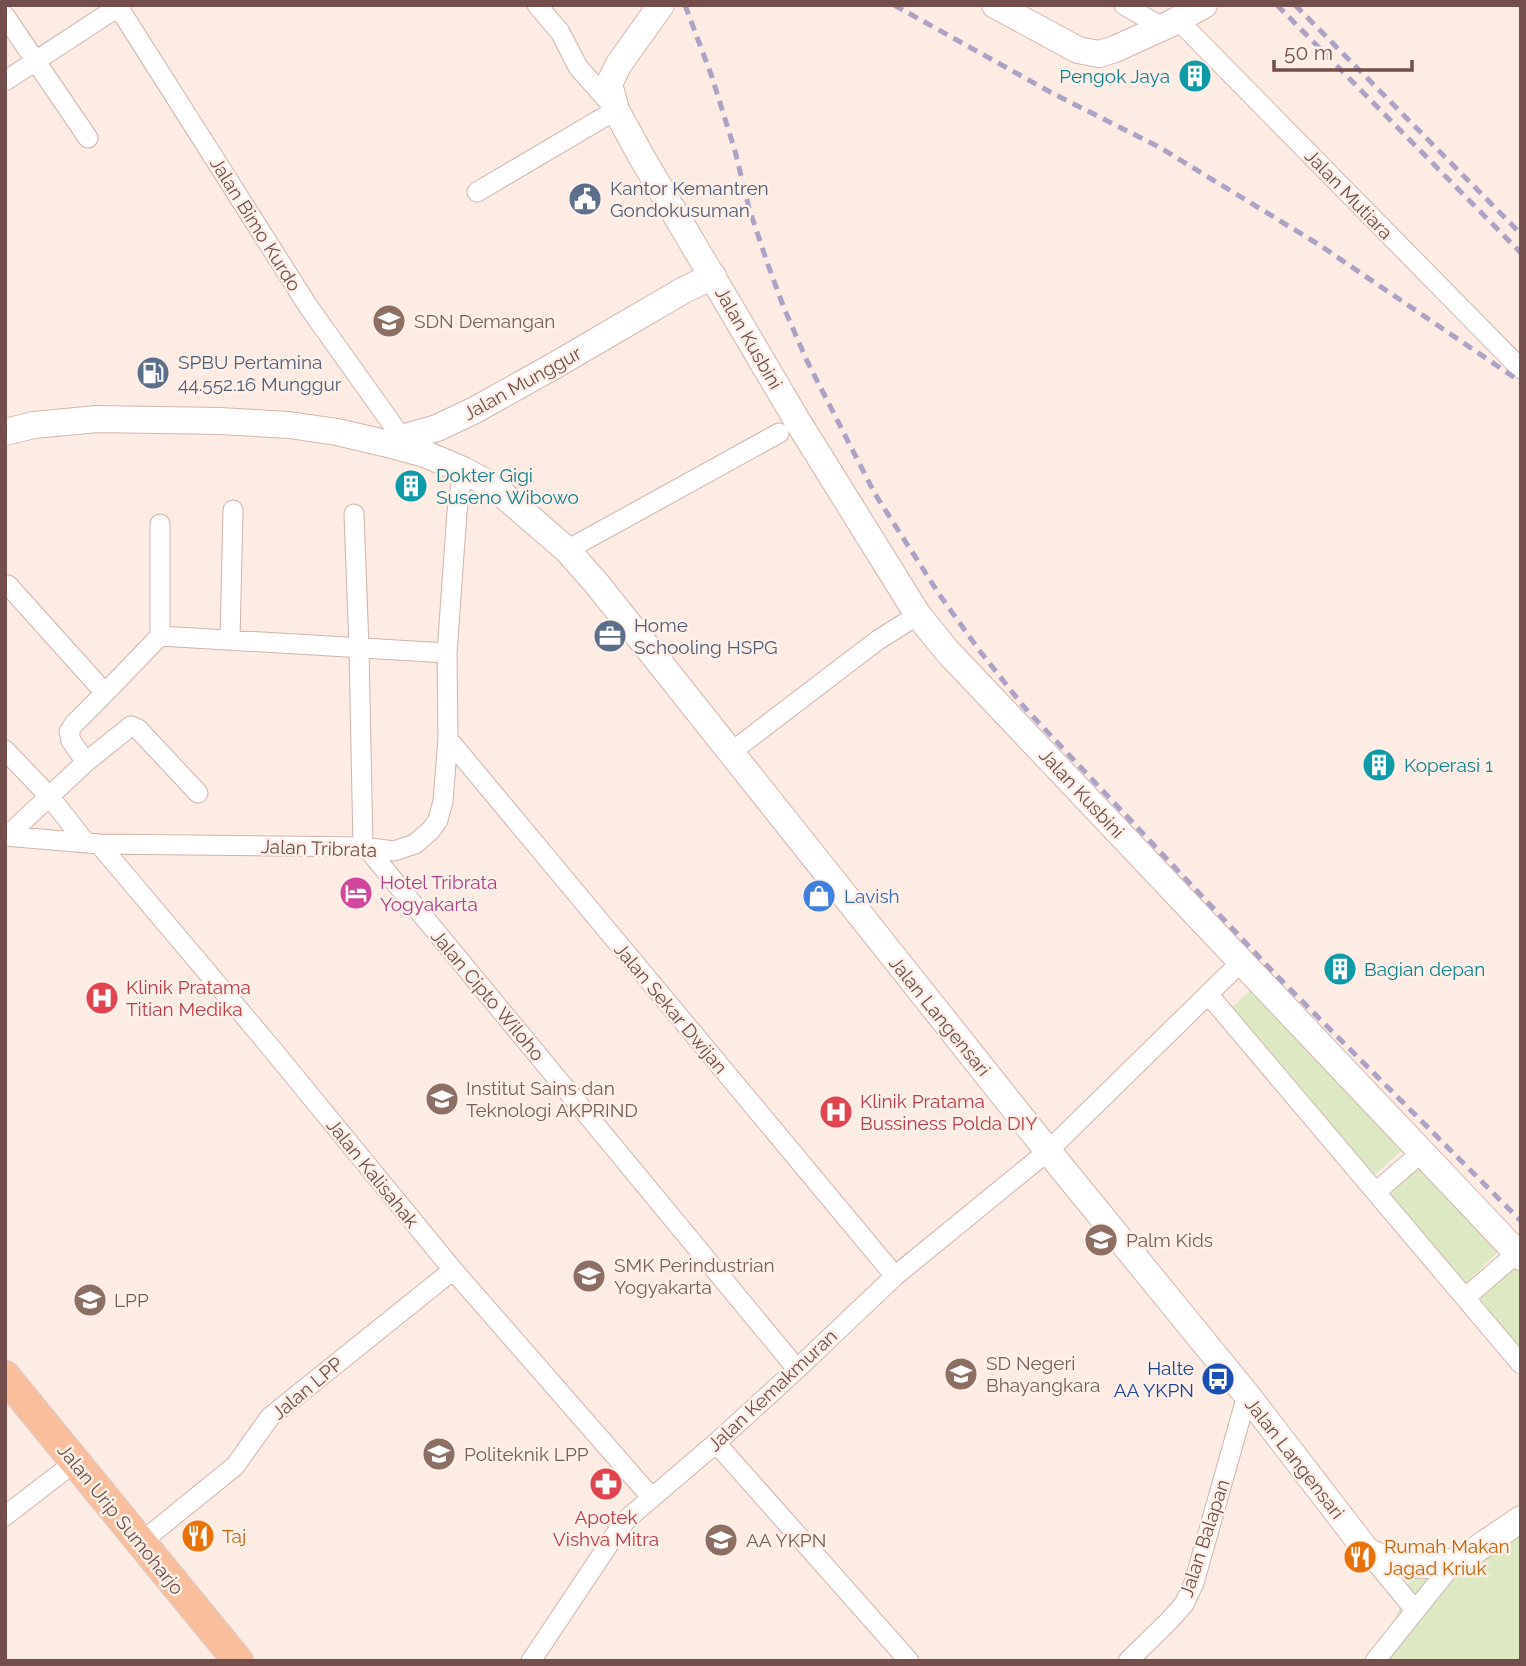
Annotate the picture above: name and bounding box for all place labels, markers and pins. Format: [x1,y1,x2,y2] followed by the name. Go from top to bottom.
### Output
[1176,57,1214,95] building icon: Pengok Jaya
[1059,65,1170,87] place label: Pengok Jaya
[610,177,769,221] place label: Kantor Kemantren Gondokusuman
[566,180,604,218] public building icon: Kantor Kemantren Gondokusuman
[370,302,408,340] school or university icon: SDN Demangan
[414,310,555,332] place label: SDN Demangan
[178,351,342,395] place label: SPBU Pertamina 44.552.16 Munggur
[134,354,172,392] fuel station icon: SPBU Pertamina 44.552.16 Munggur
[436,464,579,508] place label: Dokter Gigi Suseno Wibowo
[392,467,430,505] building icon: Dokter Gigi Suseno Wibowo
[634,614,778,658] place label: Home Schooling HSPG
[591,617,629,655] office icon: Home Schooling HSPG
[1360,746,1398,784] building icon: Koperasi 1
[1404,754,1493,776] place label: Koperasi 1
[380,871,497,915] place label: Hotel Tribrata Yogyakarta
[337,874,375,912] hotel icon: Hotel Tribrata Yogyakarta
[800,877,838,915] shop icon: Lavish
[844,885,900,907] place label: Lavish
[1321,950,1359,988] building icon: Bagian depan
[1364,958,1485,980] place label: Bagian depan
[126,976,251,1020] place label: Klinik Pratama Titian Medika
[83,979,121,1017] hospital icon: Klinik Pratama Titian Medika
[466,1077,638,1121] place label: Institut Sains dan Teknologi AKPRIND
[423,1080,461,1118] school or university icon: Institut Sains dan Teknologi AKPRIND
[860,1090,1038,1134] place label: Klinik Pratama Bussiness Polda DIY
[817,1093,855,1131] hospital icon: Klinik Pratama Bussiness Polda DIY
[1082,1221,1120,1259] school or university icon: Palm Kids
[1126,1229,1213,1251] place label: Palm Kids
[614,1254,775,1298] place label: SMK Perindustrian Yogyakarta
[570,1257,608,1295] school or university icon: SMK Perindustrian Yogyakarta
[71,1281,109,1319] school or university icon: LPP
[114,1289,149,1311] place label: LPP
[986,1352,1100,1396] place label: SD Negeri Bhayangkara
[942,1355,980,1393] school or university icon: SD Negeri Bhayangkara
[1114,1357,1194,1401] place label: Halte AA YKPN
[1199,1360,1237,1398] bus stop icon: Halte AA YKPN
[420,1435,458,1473] school or university icon: Politeknik LPP
[464,1443,589,1465] place label: Politeknik LPP
[587,1465,625,1503] pharmacy icon: Apotek Vishva Mitra
[553,1506,659,1550] place label: Apotek Vishva Mitra
[179,1517,217,1555] restaurant icon: Taj
[702,1521,740,1559] school or university icon: AA YKPN
[222,1525,246,1547] place label: Taj
[746,1529,826,1551] place label: AA YKPN
[1384,1535,1510,1579] place label: Rumah Makan Jagad Kriuk
[1341,1538,1379,1576] restaurant icon: Rumah Makan Jagad Kriuk

